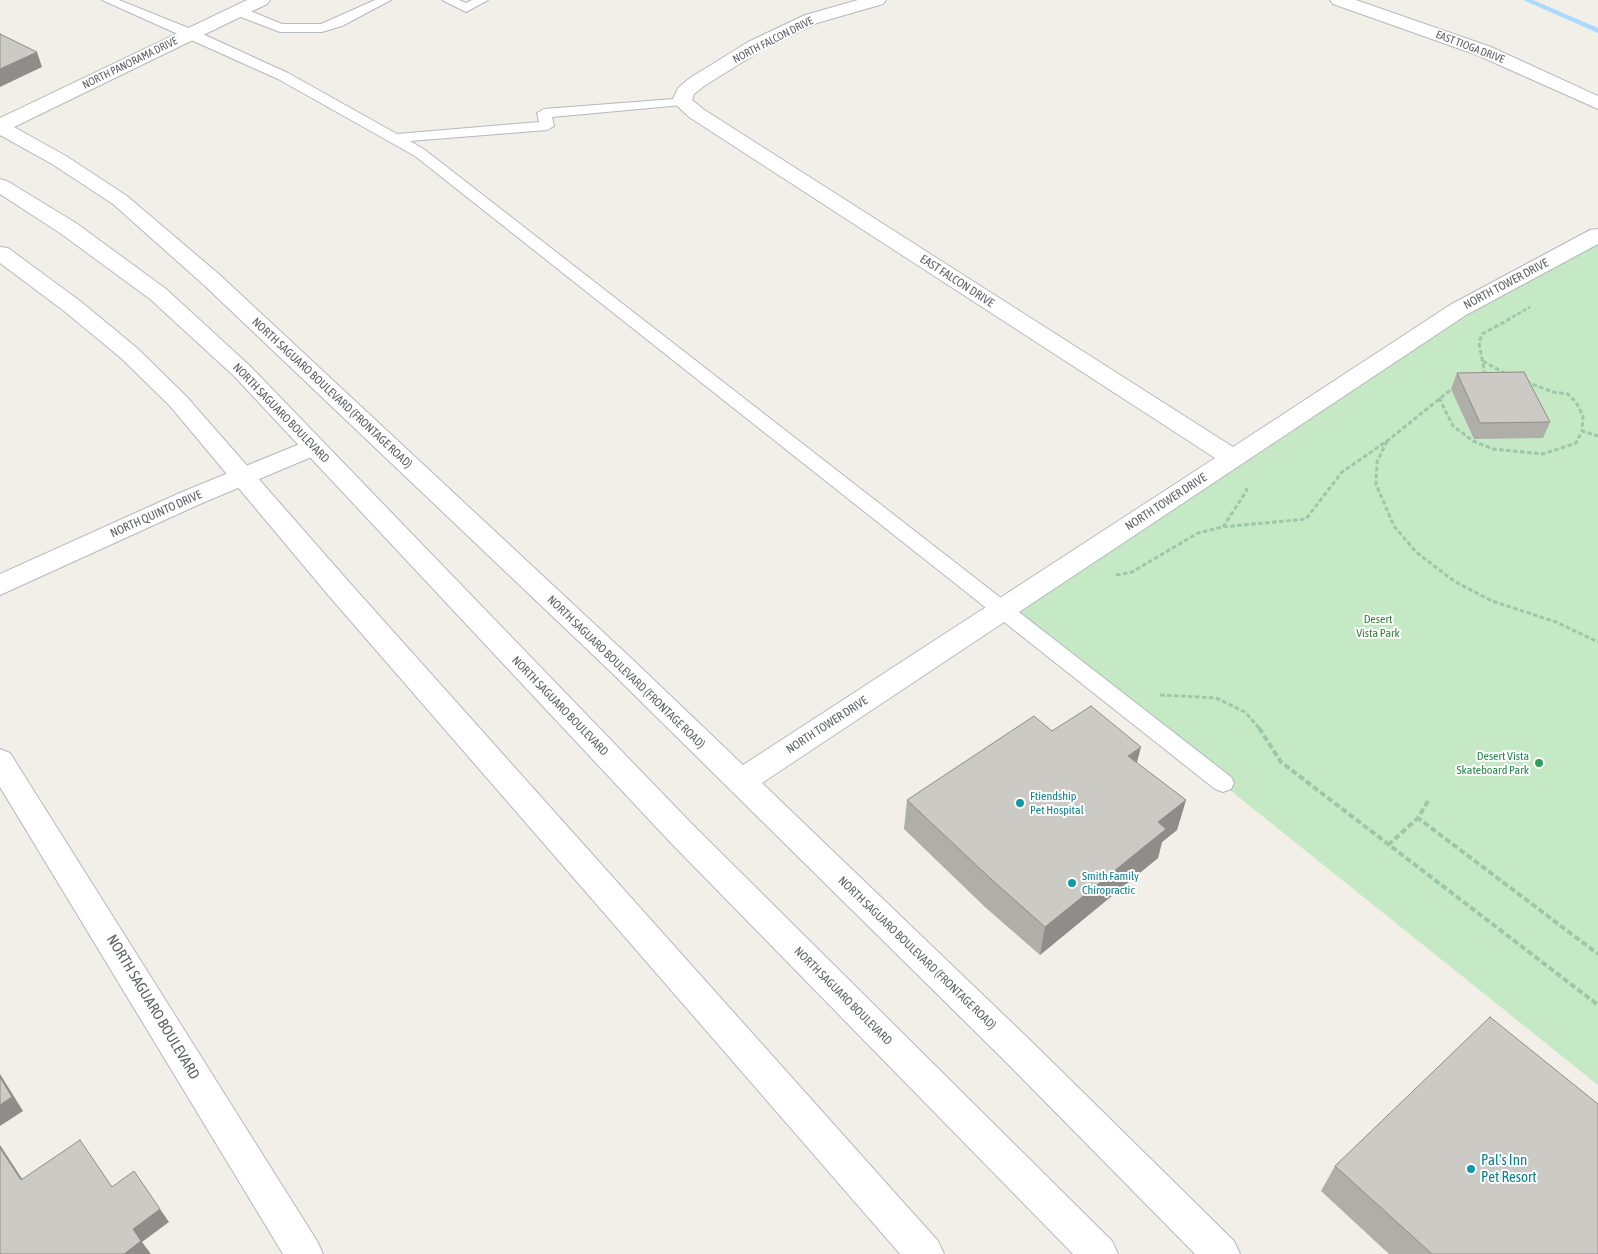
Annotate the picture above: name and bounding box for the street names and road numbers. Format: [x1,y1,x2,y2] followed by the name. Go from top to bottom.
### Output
[731,14,815,66] street label: NORTH FALCON DRIVE
[1434,28,1506,66] street label: EAST TIOGA DRIVE
[80,34,180,92] street label: NORTH PANORAMA DRIVE
[917,252,997,310] street label: EAST FALCON DRIVE
[1461,256,1551,312] street label: NORTH TOWER DRIVE
[249,315,415,471] street label: NORTH SAGUARO BOULEVARD (FRONTAGE ROAD)
[230,360,332,466] street label: NORTH SAGUARO BOULEVARD
[1123,470,1209,534] street label: NORTH TOWER DRIVE
[108,487,204,541] street label: NORTH QUINTO DRIVE
[544,592,708,752] street label: NORTH SAGUARO BOULEVARD (FRONTAGE ROAD)
[509,653,611,759] street label: NORTH SAGUARO BOULEVARD
[784,693,870,757] street label: NORTH TOWER DRIVE
[835,873,999,1033] street label: NORTH SAGUARO BOULEVARD (FRONTAGE ROAD)
[103,931,203,1083] street label: NORTH SAGUARO BOULEVARD
[791,944,895,1048] street label: NORTH SAGUARO BOULEVARD

